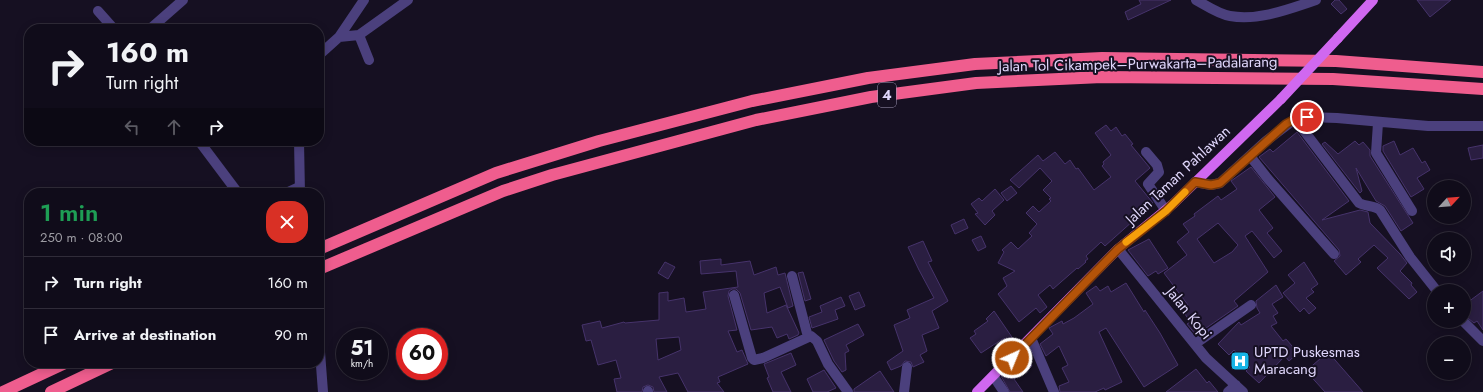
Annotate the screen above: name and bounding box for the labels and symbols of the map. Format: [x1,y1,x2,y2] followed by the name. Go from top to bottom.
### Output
[996,51,1278,77] street label: Jalan Tol Cikampek–Purwakarta–Padalarang
[878,83,896,107] road number: 4
[1290,100,1324,134] pin
[1119,120,1235,231] street label: Jalan Taman Pahlawan
[1427,180,1471,224] north arrow
[1160,280,1217,344] street label: Jalan Kopi
[396,328,448,380] speed limit sign: 60
[991,337,1033,379] position arrow
[1254,341,1360,380] place label: UPTD Puskesmas Maracang
[1229,350,1251,372] hospital icon: UPTD Puskesmas Maracang

